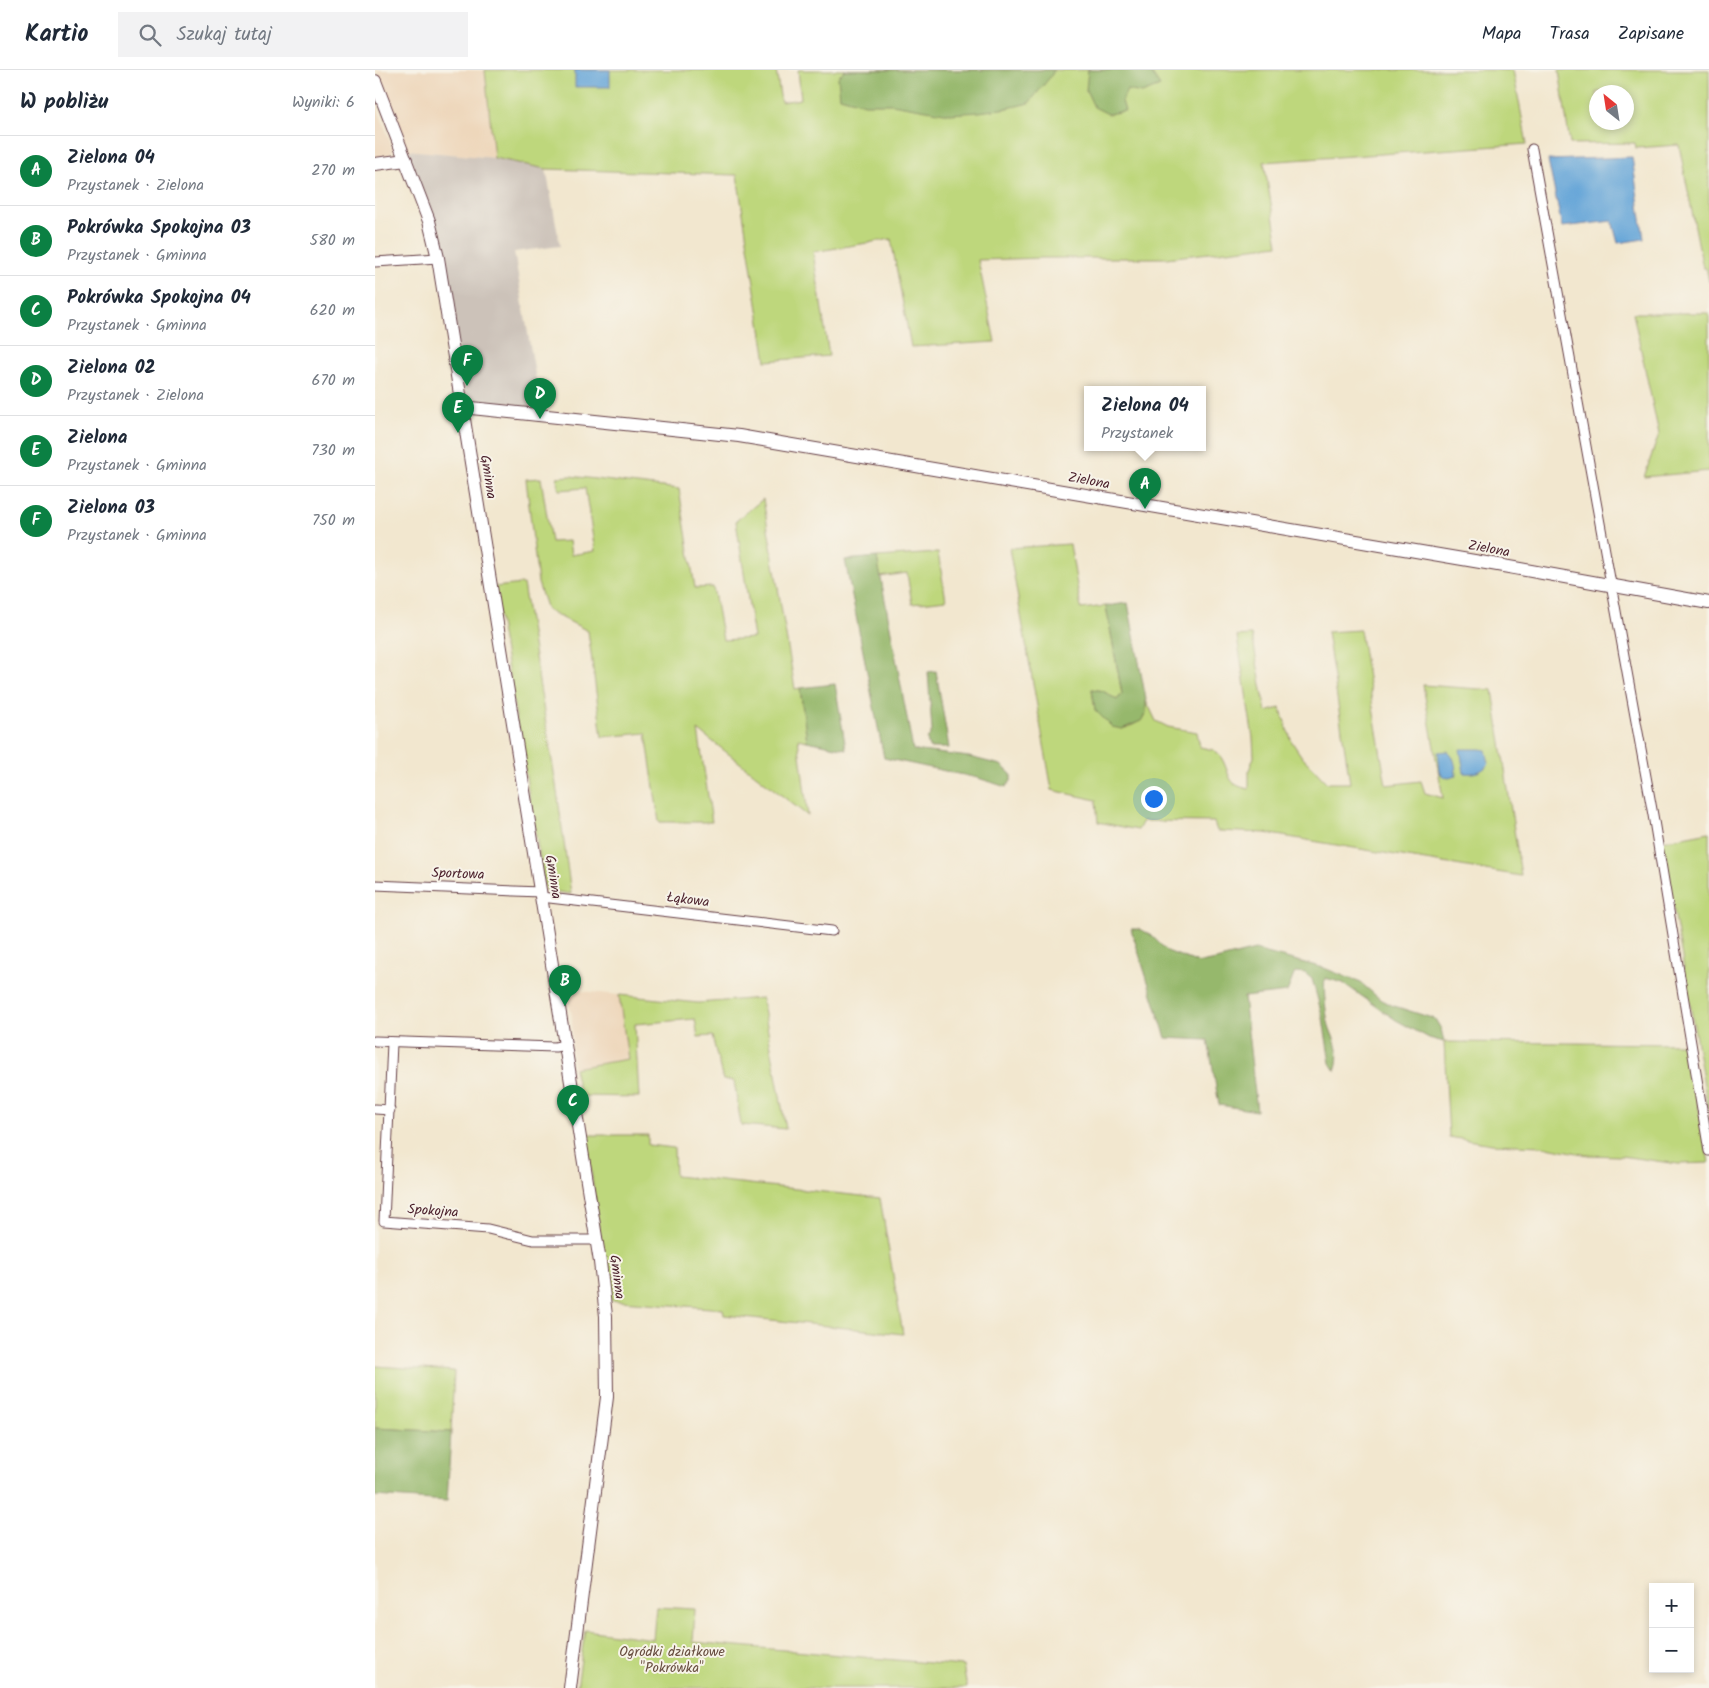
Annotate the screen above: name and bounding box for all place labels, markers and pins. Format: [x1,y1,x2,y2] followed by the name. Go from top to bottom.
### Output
[451,345,483,386] pin: F
[524,378,556,419] pin: D
[442,392,474,433] pin: E
[1129,468,1161,509] pin: A
[549,965,581,1006] pin: B
[557,1085,589,1126] pin: C

